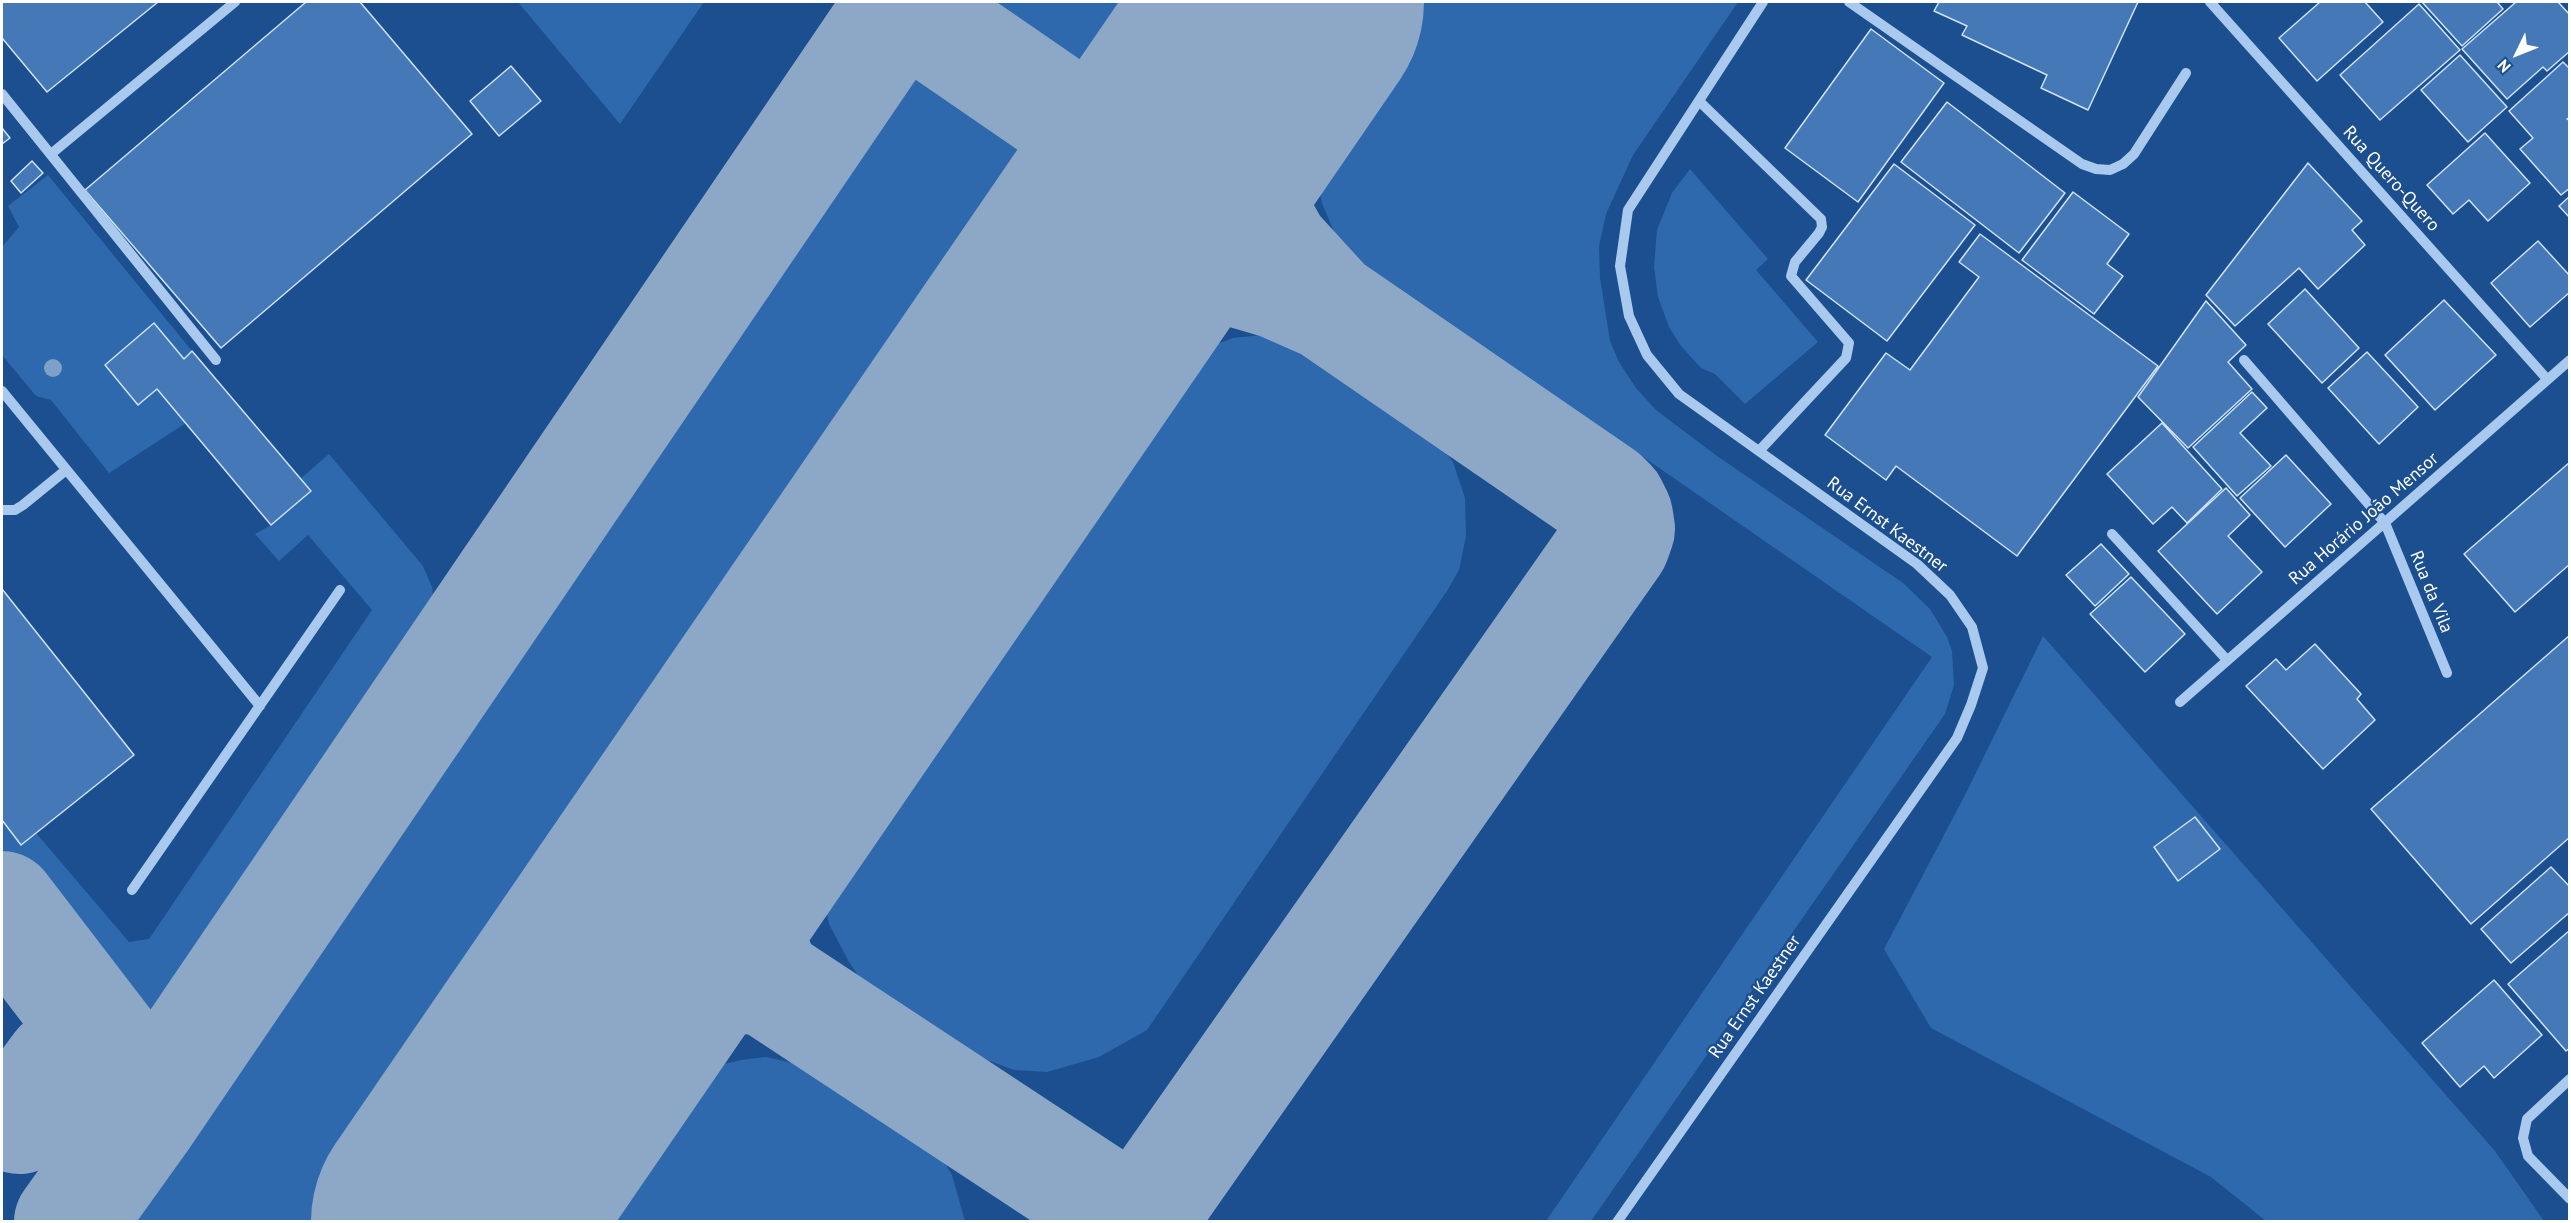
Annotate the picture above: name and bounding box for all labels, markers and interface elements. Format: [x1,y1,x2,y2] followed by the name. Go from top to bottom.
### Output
[2487,24,2547,84] north arrow
[2493,56,2515,77] text: N
[2338,122,2444,236] street label: Rua Quero-Quero
[2285,448,2443,590] street label: Rua Horário João Mensor
[1822,473,1952,577] street label: Rua Ernst Kaestner
[2405,548,2457,636] street label: Rua da Vila
[1704,931,1806,1063] street label: Rua Ernst Kaestner

